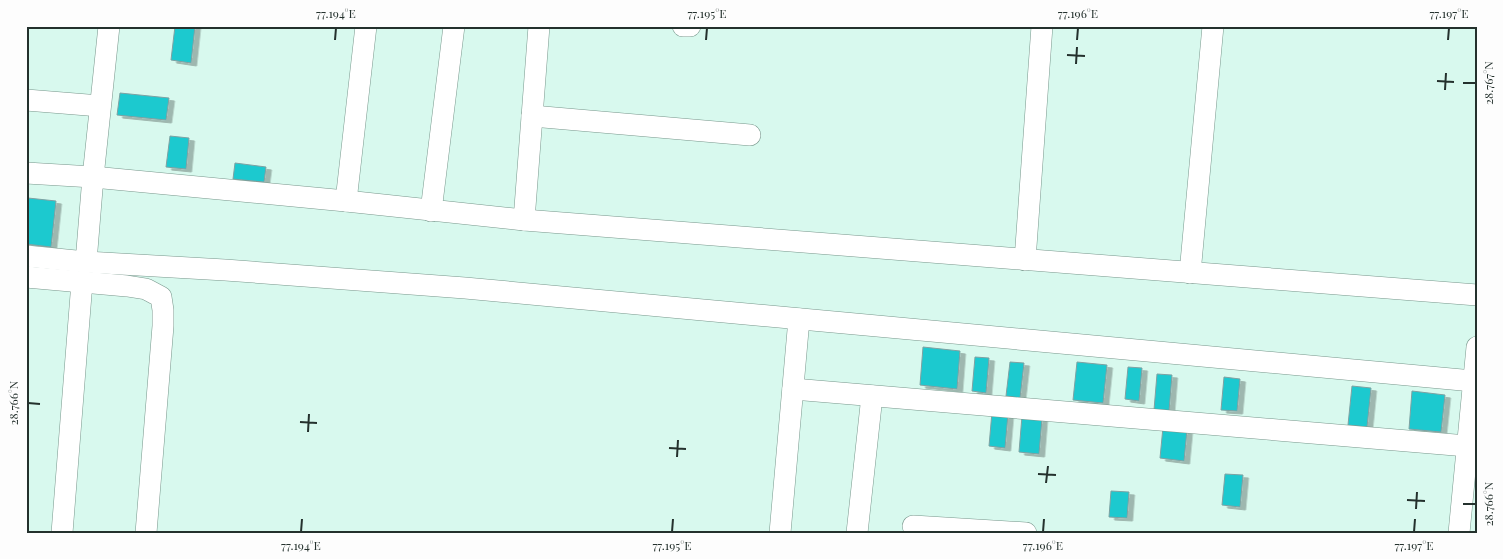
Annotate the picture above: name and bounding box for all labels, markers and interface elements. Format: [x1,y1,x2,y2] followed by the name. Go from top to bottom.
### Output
[316,5,356,21] text: 77.194°E
[687,5,727,21] text: 77.195°E
[1058,5,1098,21] text: 77.196°E
[1429,5,1469,21] text: 77.197°E
[1480,61,1496,105] text: 28.767°N
[5,380,21,425] text: 28.766°N
[1480,481,1496,526] text: 28.766°N
[281,537,321,553] text: 77.194°E
[652,537,692,553] text: 77.195°E
[1023,537,1063,553] text: 77.196°E
[1394,537,1434,553] text: 77.197°E

